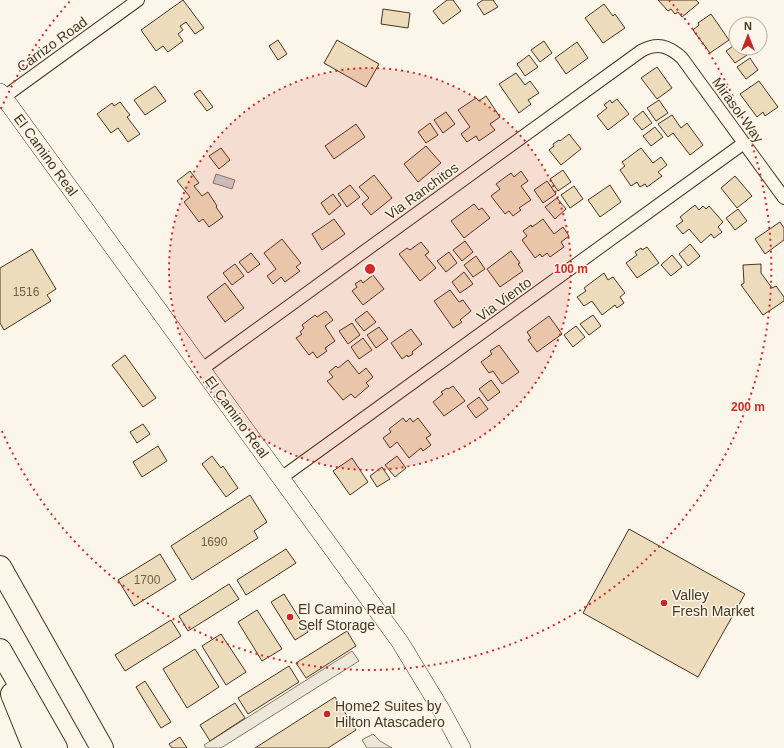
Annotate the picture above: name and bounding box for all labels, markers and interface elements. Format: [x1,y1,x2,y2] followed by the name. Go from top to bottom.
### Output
[14,13,90,75] street label: Carrizo Road
[728,16,768,56] north arrow
[744,20,752,32] text: N
[709,74,767,146] street label: Mirasol Way
[11,111,81,199] street label: El Camino Real
[382,159,462,223] street label: Via Ranchitos
[363,262,377,276] centre of rings
[554,262,588,276] text: 100 m
[474,274,534,324] street label: Via Viento
[13,285,40,299] house number: 1516
[202,373,272,461] street label: El Camino Real
[731,400,765,414] text: 200 m
[201,535,228,549] house number: 1690
[134,573,161,587] house number: 1700
[672,587,755,619] place label: Valley Fresh Market
[659,598,669,608] marker: Valley Fresh Market
[298,601,395,633] place label: El Camino Real Self Storage
[285,612,295,622] marker: El Camino Real Self Storage
[335,698,445,730] place label: Home2 Suites by Hilton Atascadero
[322,709,332,719] marker: Home2 Suites by Hilton Atascadero

